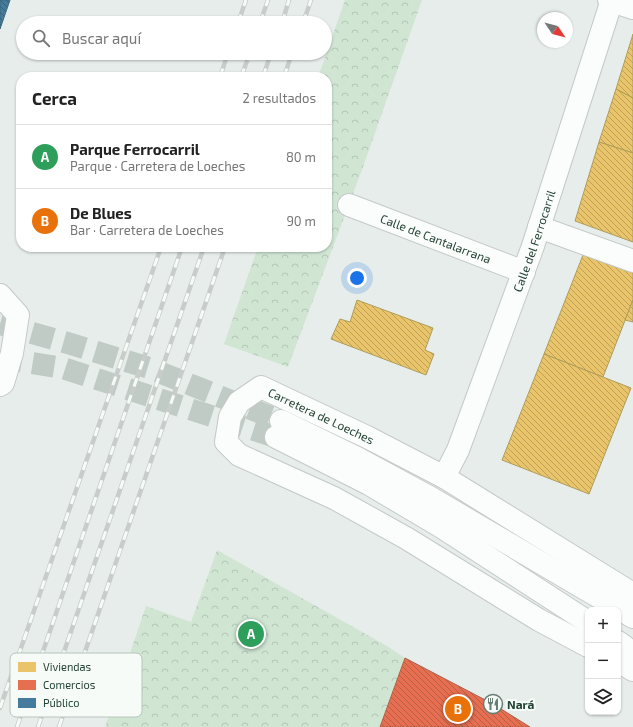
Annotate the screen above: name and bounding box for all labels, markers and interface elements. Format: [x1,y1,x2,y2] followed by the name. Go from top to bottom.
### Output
[537,12,573,48] north arrow
[16,16,332,60] search box
[30,27,52,49] icon: search
[62,29,141,47] text: Buscar aquí
[32,88,77,108] text: Cerca
[242,90,316,106] text: 2 resultados
[70,140,200,158] text: Parque Ferrocarril
[41,149,49,165] text: A
[286,149,316,165] text: 80 m
[70,158,245,174] text: Parque · Carretera de Loeches
[510,188,558,294] street label: Calle del Ferrocarril
[70,204,132,222] text: De Blues
[379,211,493,266] street label: Calle de Cantalarrana
[41,213,49,229] text: B
[286,213,316,229] text: 90 m
[70,222,224,238] text: Bar · Carretera de Loeches
[347,268,367,288] your location
[266,385,377,447] street label: Carretera de Loeches
[585,607,621,715] map controls
[585,607,621,643] button: +
[238,619,264,649] pin: A
[585,643,621,679] button: −
[10,653,142,717] legend
[43,660,92,673] text: Viviendas
[43,678,96,691] text: Comercios
[585,679,621,715] button: layers
[482,693,504,715] restaurant icon: Nará
[445,694,471,724] pin: B
[43,696,80,709] text: Público
[507,697,535,711] place label: Nará

